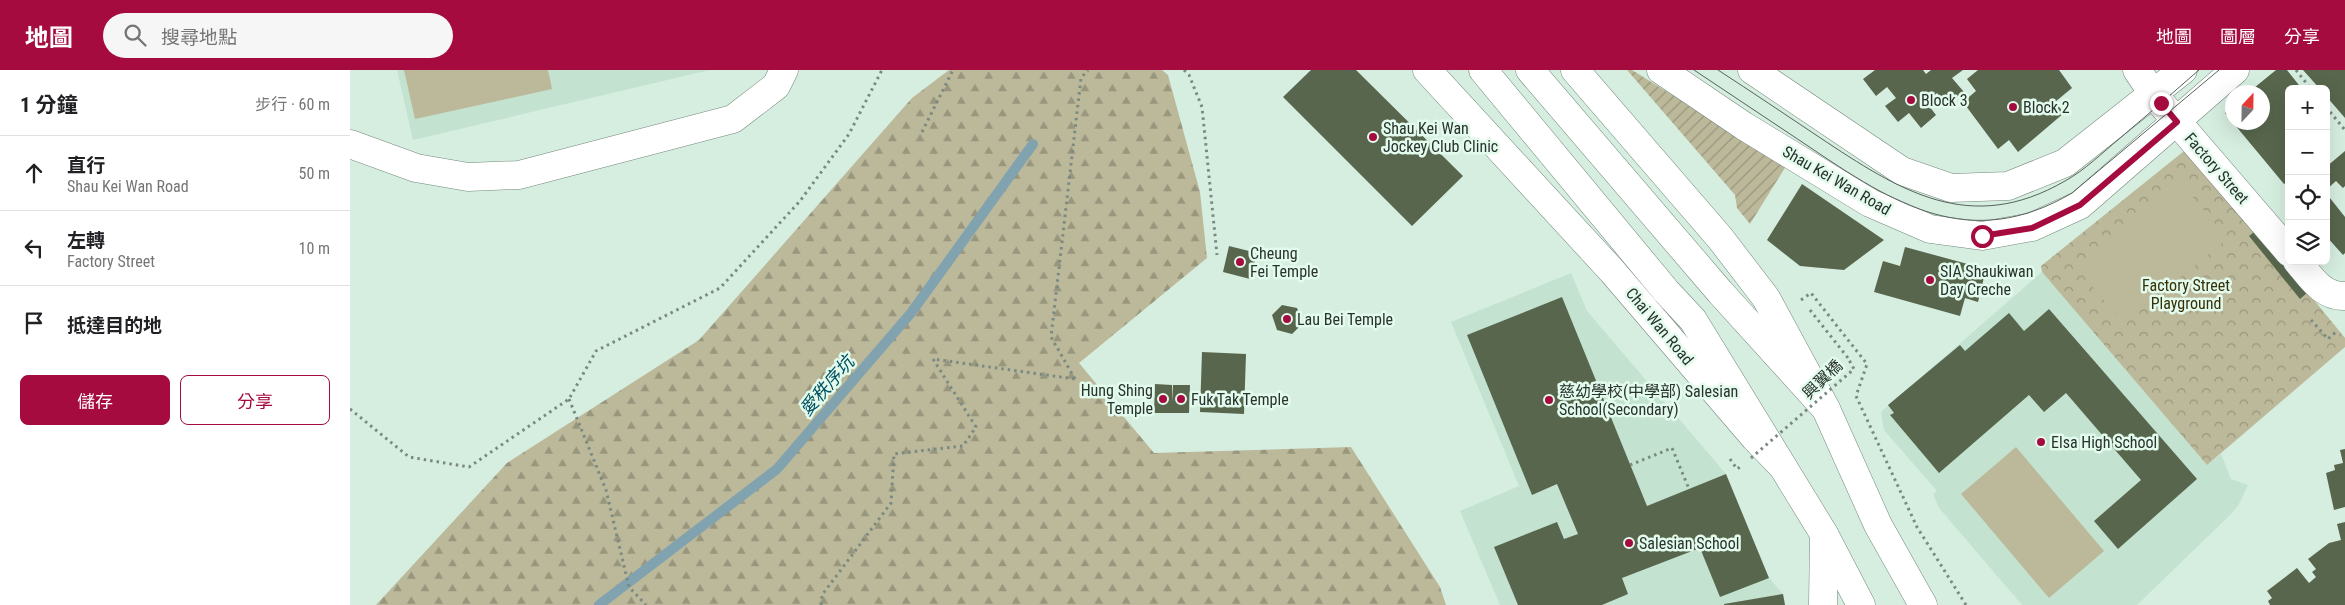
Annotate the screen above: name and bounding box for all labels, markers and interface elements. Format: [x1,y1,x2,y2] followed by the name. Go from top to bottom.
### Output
[103,13,453,58] search box
[121,21,149,49] icon: search
[25,24,73,52] text: 地圖
[161,26,237,49] text: 搜尋地點
[2156,26,2192,47] text: 地圖
[2220,26,2256,47] text: 圖層
[2284,26,2320,47] text: 分享
[2225,85,2270,130] north arrow
[2285,85,2330,265] map controls
[2285,85,2330,130] button: +
[1921,91,1968,110] place label: Block 3
[2150,92,2173,115] route end
[20,93,77,117] text: 1 分鐘
[1905,94,1917,106] marker: Block 3
[255,95,330,114] text: 步行 · 60 m
[2023,98,2070,117] place label: Block 2
[2007,101,2019,113] marker: Block 2
[1383,119,1498,156] place label: Shau Kei Wan Jockey Club Clinic
[2181,129,2253,208] street label: Factory Street
[2285,130,2330,175] button: −
[1367,131,1379,143] marker: Shau Kei Wan Jockey Club Clinic
[1779,142,1894,219] street label: Shau Kei Wan Road
[67,154,105,177] text: 直行
[20,159,48,187] icon: ahead
[298,164,330,183] text: 50 m
[2285,175,2330,220] button: locate
[67,177,189,196] text: Shau Kei Wan Road
[2285,220,2330,265] button: layers
[1971,225,1994,248] route start
[67,229,105,252] text: 左轉
[20,234,48,262] icon: left
[298,239,330,258] text: 10 m
[1250,244,1318,281] place label: Cheung Fei Temple
[67,252,155,271] text: Factory Street
[1234,256,1246,268] marker: Cheung Fei Temple
[1940,262,2033,299] place label: SIA Shaukiwan Day Creche
[1924,274,1936,286] marker: SIA Shaukiwan Day Creche
[2142,276,2230,313] park label: Factory Street Playground
[1622,284,1697,369] street label: Chai Wan Road
[20,309,48,337] icon: arrive
[1297,310,1393,329] place label: Lau Bei Temple
[1281,313,1293,325] marker: Lau Bei Temple
[67,314,162,337] text: 抵達目的地
[795,349,860,420] water label: 愛秩序坑
[1798,356,1846,403] street label: 興翼橋
[20,375,170,425] button: 儲存
[180,375,330,425] button: 分享
[1081,381,1153,418] place label: Hung Shing Temple
[1559,382,1738,419] place label: 慈幼學校(中學部) Salesian School(Secondary)
[1191,390,1289,409] place label: Fuk Tak Temple
[1157,393,1169,405] marker: Hung Shing Temple
[1175,393,1187,405] marker: Fuk Tak Temple
[1543,394,1555,406] marker: 慈幼學校(中學部) Salesian School(Secondary)
[2051,433,2157,452] place label: Elsa High School
[2035,436,2047,448] marker: Elsa High School
[1639,534,1739,553] place label: Salesian School
[1623,537,1635,549] marker: Salesian School

